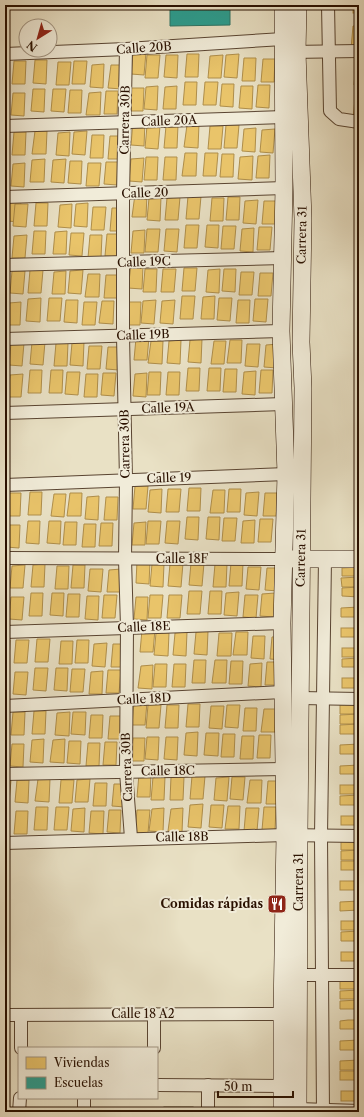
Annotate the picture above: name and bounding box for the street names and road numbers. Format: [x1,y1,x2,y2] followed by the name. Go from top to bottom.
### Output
[116,38,172,57] street label: Calle 20B
[116,85,133,155] street label: Carrera 30B
[141,112,198,129] street label: Calle 20A
[121,184,169,201] street label: Calle 20
[293,206,310,264] street label: Carrera 31
[117,253,171,270] street label: Calle 19C
[116,326,170,343] street label: Calle 19B
[141,399,196,416] street label: Calle 19A
[116,409,133,479] street label: Carrera 30B
[146,469,192,486] street label: Calle 19
[292,529,309,587] street label: Carrera 31
[156,551,209,566] street label: Calle 18F
[117,618,171,635] street label: Calle 18E
[116,690,172,707] street label: Calle 18D
[118,732,135,802] street label: Carrera 30B
[141,763,195,778] street label: Calle 18C
[155,829,209,844] street label: Calle 18B
[291,853,306,911] street label: Carrera 31
[111,1006,175,1021] street label: Calle 18 A2

